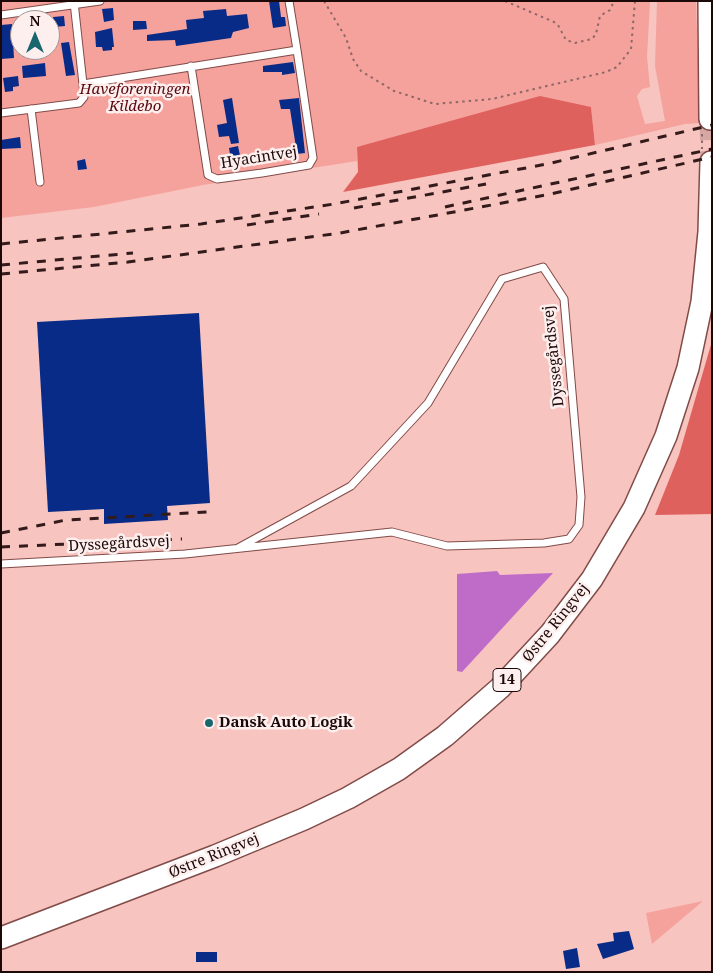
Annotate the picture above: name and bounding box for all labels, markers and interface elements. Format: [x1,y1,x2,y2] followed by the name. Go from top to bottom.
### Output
[10,10,60,60] north arrow
[29,11,41,30] text: N
[80,81,190,116] park label: Haveforeningen Kildebo
[219,143,299,173] street label: Hyacintvej
[540,304,568,408] street label: Dyssegårdsvej
[68,532,170,556] street label: Dyssegårdsvej
[519,580,593,666] street label: Østre Ringvej
[493,668,521,692] road number: 14
[219,714,353,732] place label: Dansk Auto Logik
[203,717,215,729] marker: Dansk Auto Logik
[166,830,262,882] street label: Østre Ringvej

